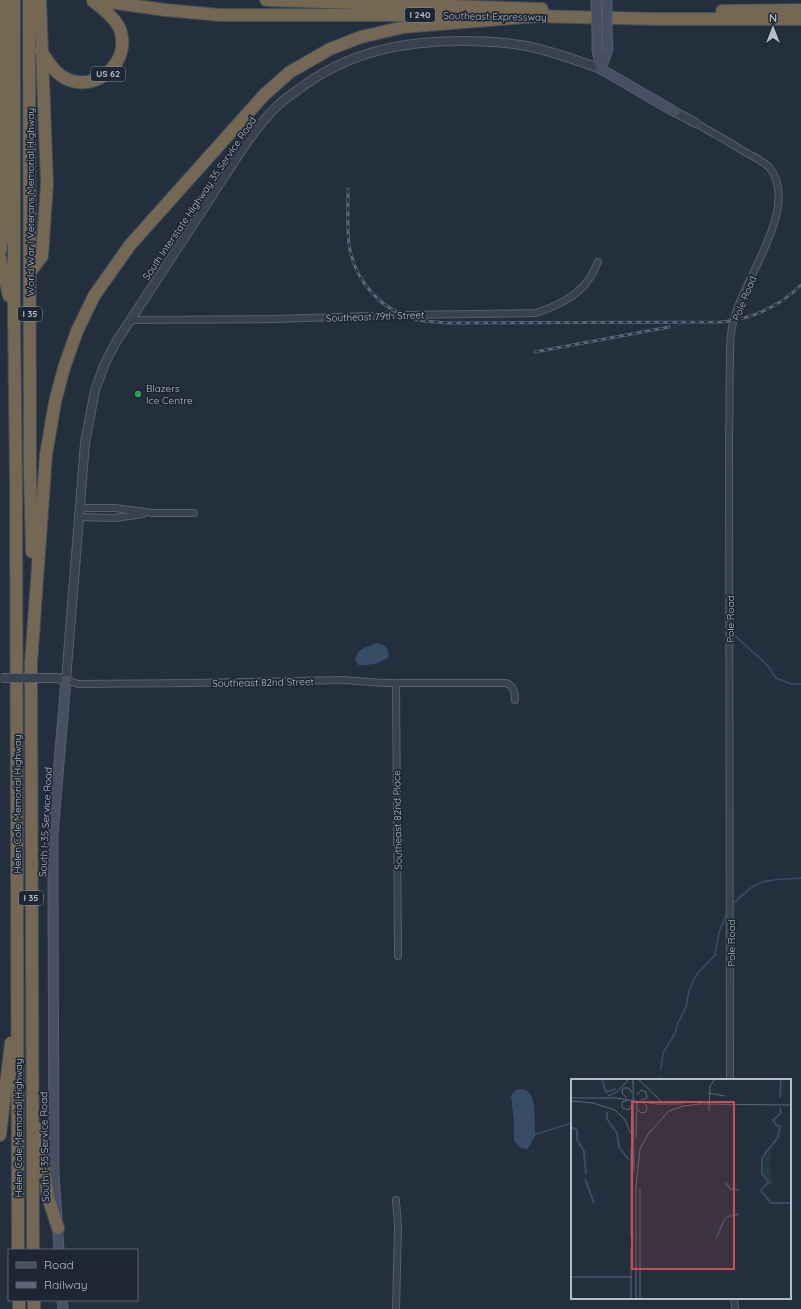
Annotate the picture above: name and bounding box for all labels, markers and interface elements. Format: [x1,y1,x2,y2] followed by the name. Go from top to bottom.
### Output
[405,8,435,22] road number: I 240
[753,8,793,48] north arrow
[443,9,547,24] street label: Southeast Expressway
[769,11,777,25] text: N
[91,67,125,81] road number: US 62
[24,108,37,296] street label: World War I Veterans Memorial Highway
[140,114,259,282] street label: South Interstate Highway 35 Service Road
[730,274,759,323] street label: Pole Road
[18,307,42,321] road number: I 35
[325,308,425,325] street label: Southeast 79th Street
[146,382,193,407] place label: Blazers Ice Centre
[133,389,143,399] marker: Blazers Ice Centre
[724,595,737,643] street label: Pole Road
[212,675,315,690] street label: Southeast 82nd Street
[11,734,24,874] street label: Helen Cole Memorial Highway
[36,767,55,877] street label: South I-35 Service Road
[390,770,405,870] street label: Southeast 82nd Place
[19,891,43,905] road number: I 35
[725,919,738,967] street label: Pole Road
[12,1058,25,1198] street label: Helen Cole Memorial Highway
[571,1079,791,1299] inset map
[37,1092,52,1202] street label: South I-35 Service Road
[8,1249,138,1301] legend
[44,1257,74,1272] text: Road
[44,1277,88,1292] text: Railway

